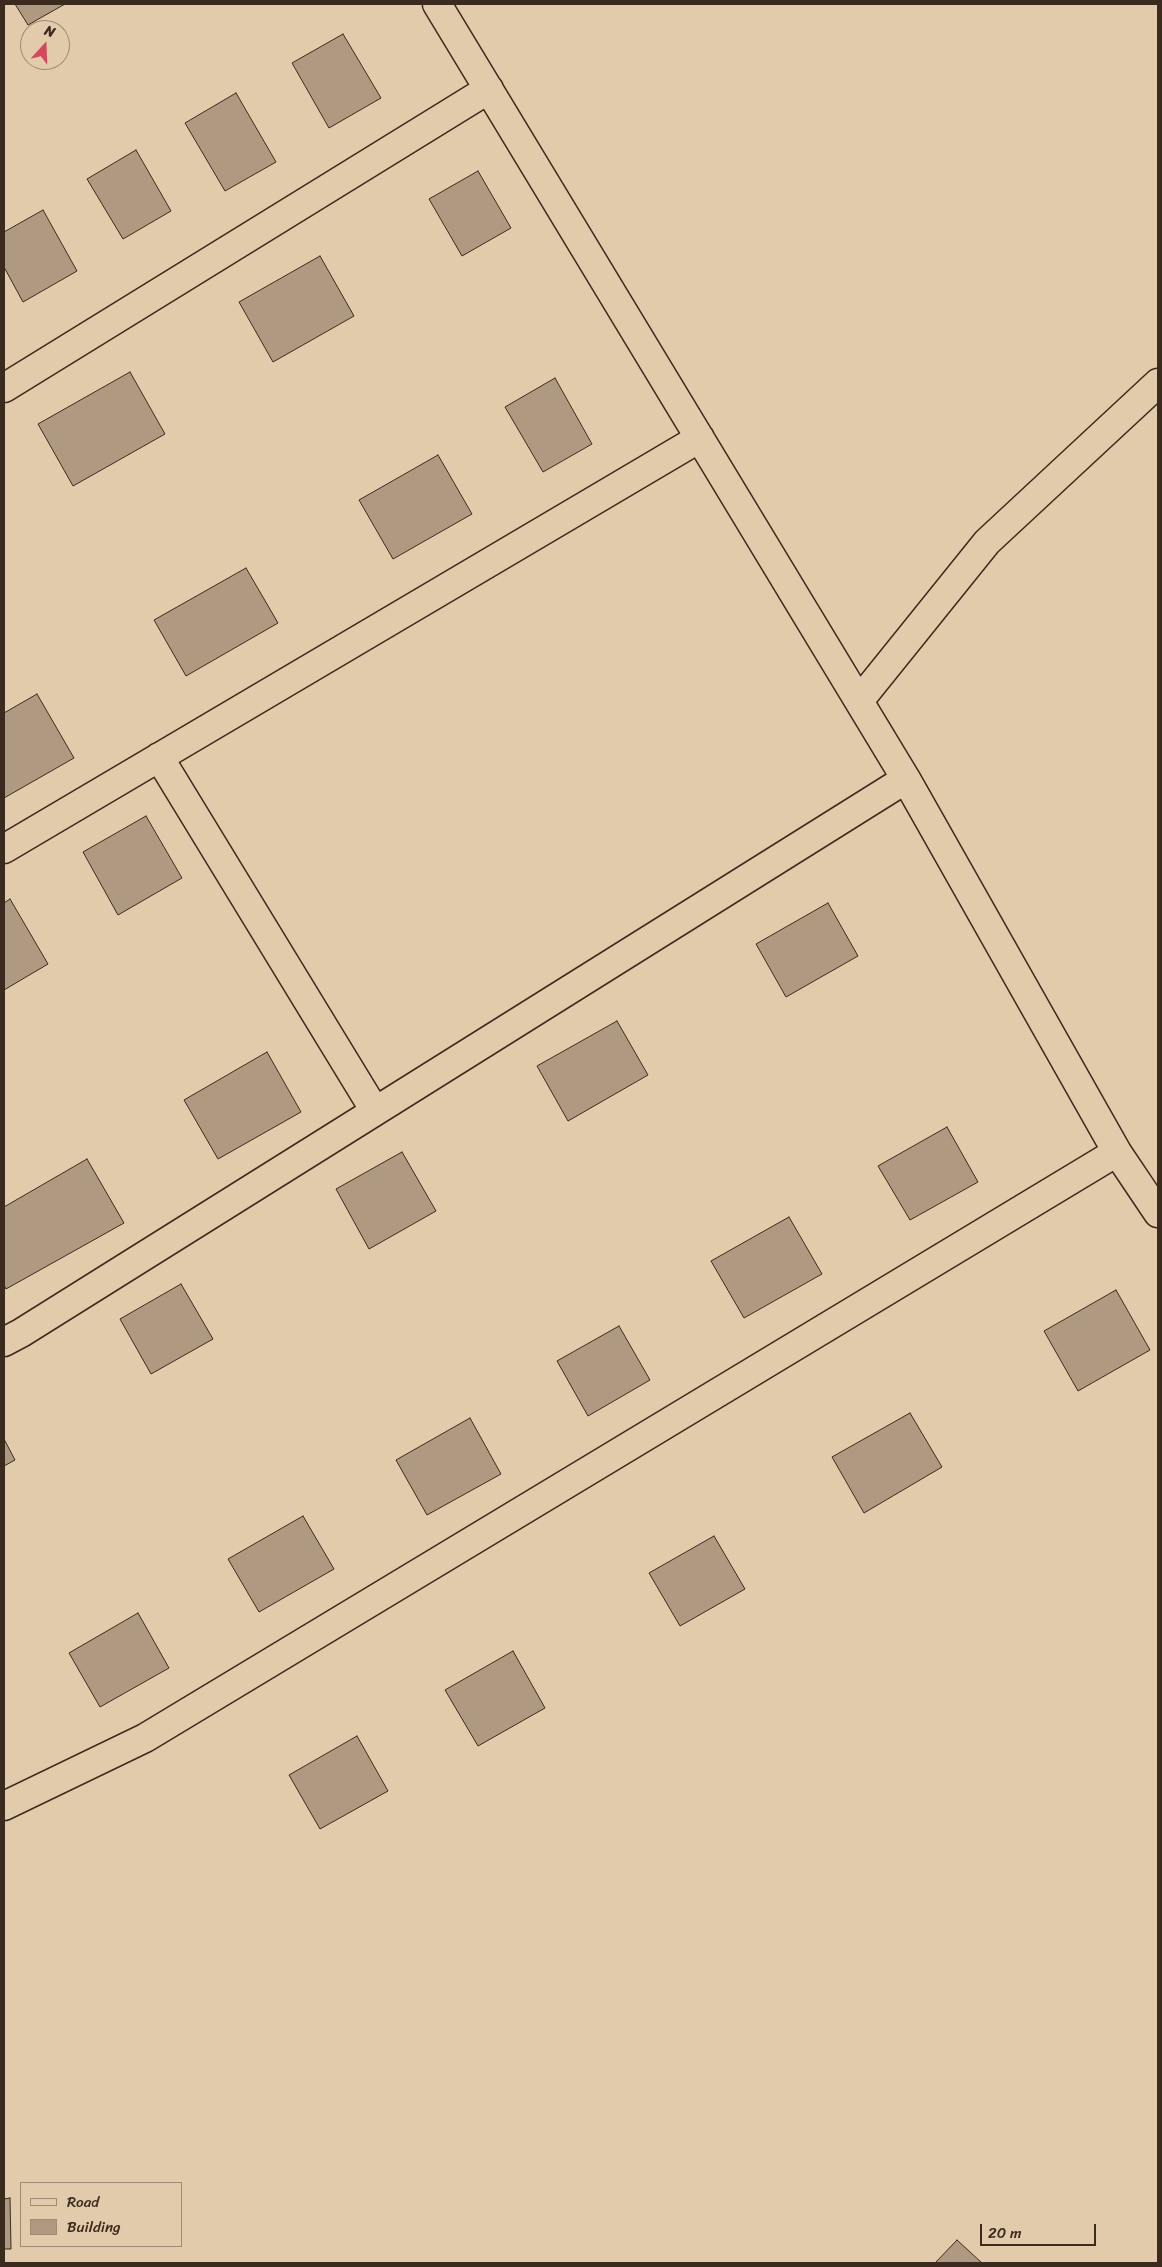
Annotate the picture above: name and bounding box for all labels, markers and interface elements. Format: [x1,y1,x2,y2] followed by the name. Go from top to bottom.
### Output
[41,18,59,45] text: N
[20,20,70,70] north arrow
[20,2182,182,2247] legend
[67,2189,99,2215] text: Road
[67,2214,121,2240] text: Building
[982,2214,1098,2246] scale bar
[988,2220,1022,2246] text: 20 m

